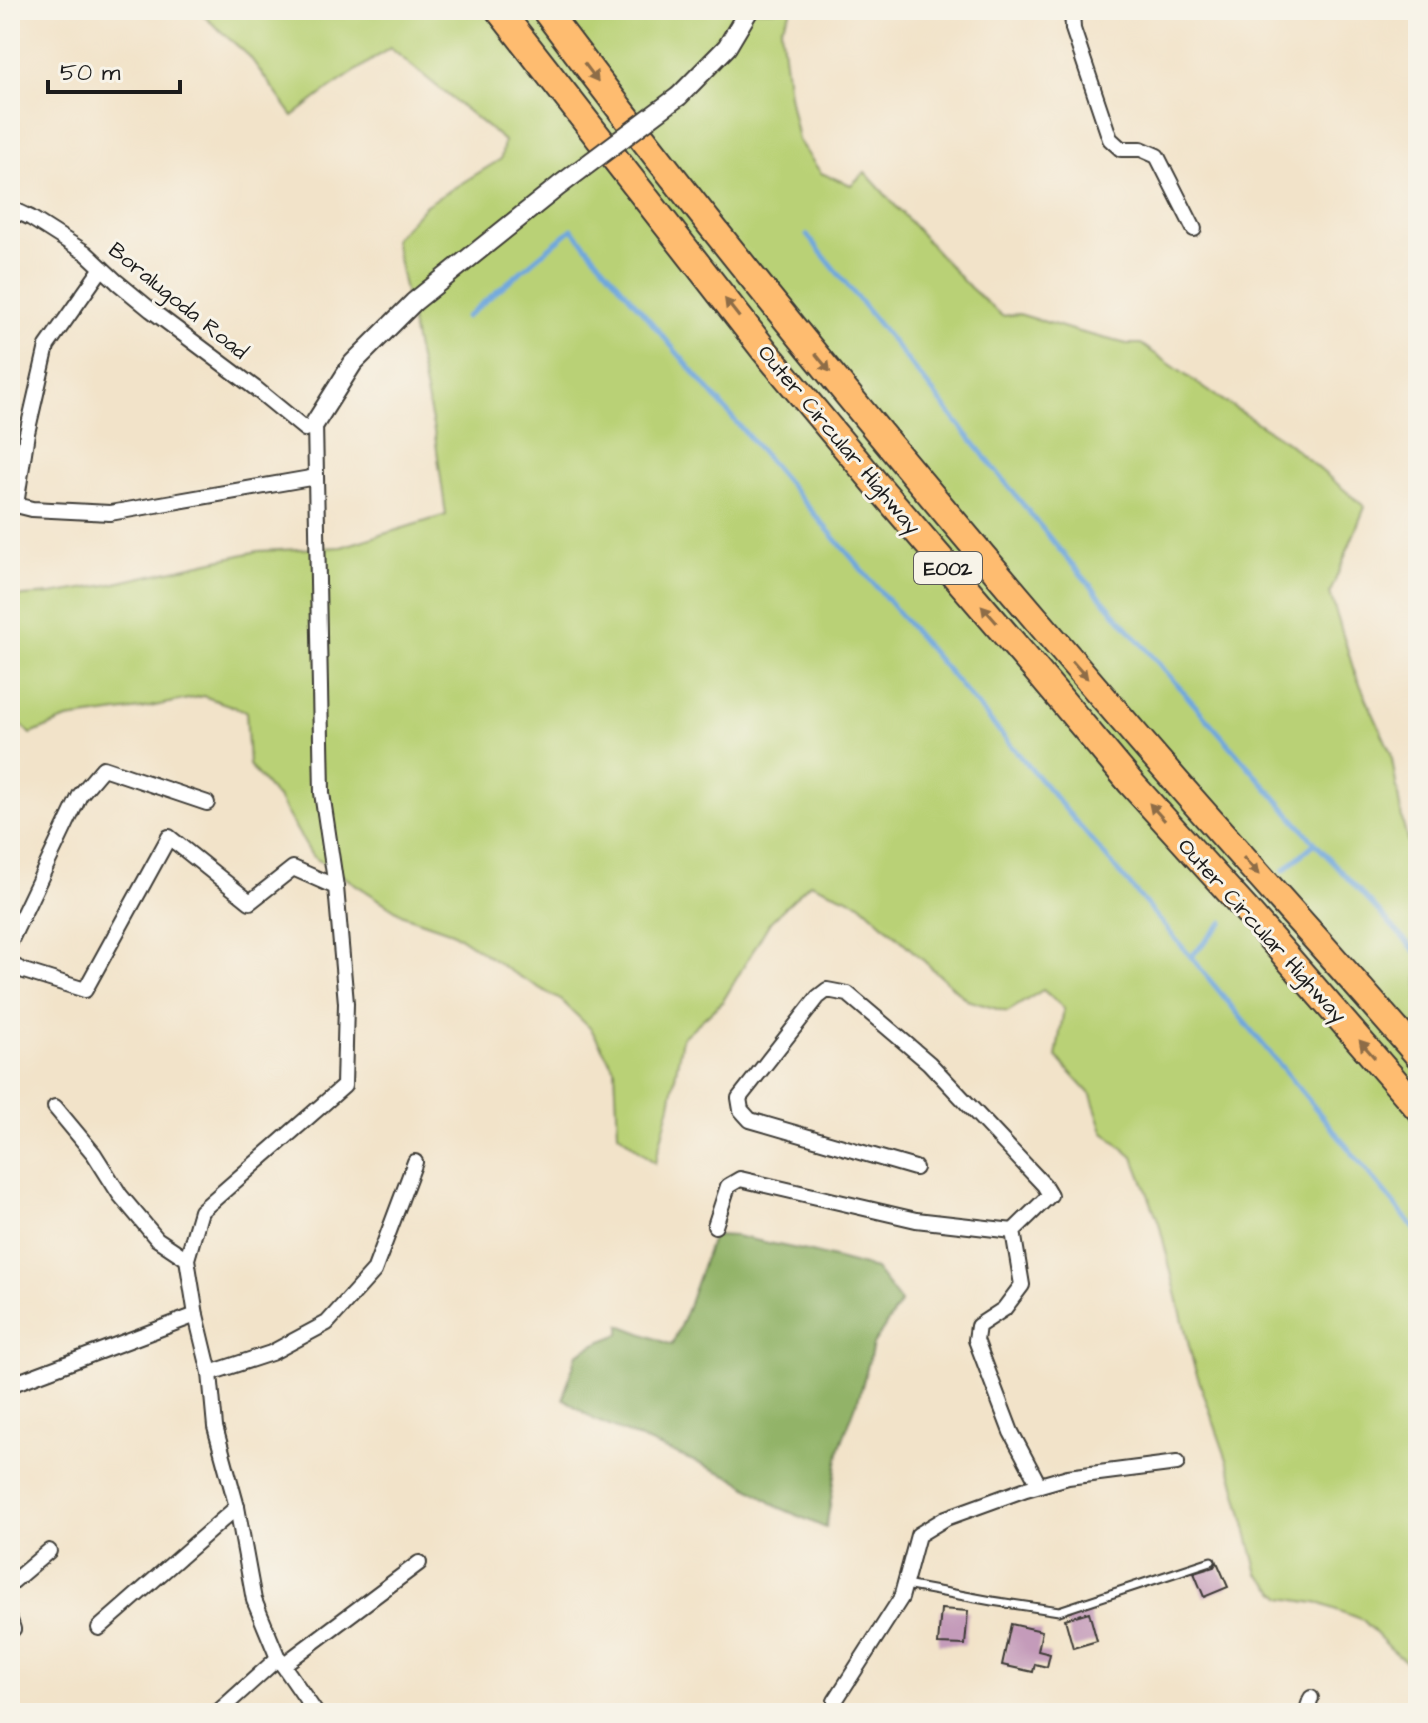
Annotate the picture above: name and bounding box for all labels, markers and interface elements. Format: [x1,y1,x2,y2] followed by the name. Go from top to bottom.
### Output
[48,44,180,94] scale bar
[60,56,121,90] text: 50 m
[583,62,599,83] one-way arrow
[101,235,254,368] street label: Boralugoda Road
[724,298,740,318] one-way arrow
[749,338,928,542] street label: Outer Circular Highway
[814,353,831,373] one-way arrow
[914,552,982,584] road number: E002
[981,605,998,625] one-way arrow
[1071,659,1088,679] one-way arrow
[1149,803,1167,822] one-way arrow
[1170,832,1353,1031] street label: Outer Circular Highway
[1242,856,1260,875] one-way arrow
[1359,1039,1376,1059] one-way arrow

